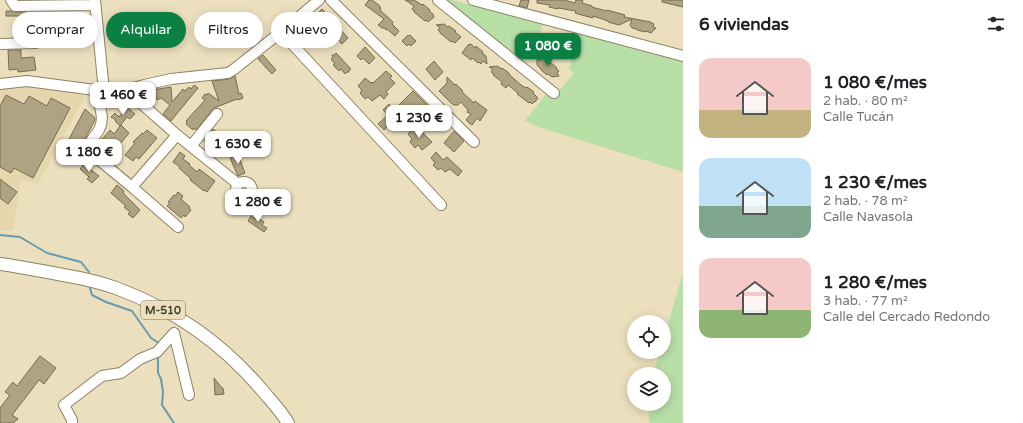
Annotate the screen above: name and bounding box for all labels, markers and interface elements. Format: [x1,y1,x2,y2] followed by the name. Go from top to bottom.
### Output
[12,12,98,48] chip: Comprar
[106,12,186,48] chip: Alquilar
[194,12,263,48] chip: Filtros
[271,12,342,48] chip: Nuevo
[985,13,1007,35] icon: filters
[699,14,789,35] text: 6 viviendas
[511,33,585,67] pin: 1 080 €
[524,38,572,54] text: 1 080 €
[823,72,927,93] text: 1 080 €/mes
[731,74,779,122] icon: home
[86,82,160,116] pin: 1 460 €
[99,87,147,103] text: 1 460 €
[823,93,908,109] text: 2 hab. · 80 m²
[382,105,456,139] pin: 1 230 €
[823,109,894,125] text: Calle Tucán
[395,110,443,126] text: 1 230 €
[201,131,275,165] pin: 1 630 €
[214,136,262,152] text: 1 630 €
[52,139,126,173] pin: 1 180 €
[65,144,113,160] text: 1 180 €
[823,172,927,193] text: 1 230 €/mes
[731,174,779,222] icon: home
[221,189,295,223] pin: 1 280 €
[823,193,908,209] text: 2 hab. · 78 m²
[234,194,282,210] text: 1 280 €
[823,209,913,225] text: Calle Navasola
[823,272,927,293] text: 1 280 €/mes
[731,274,779,322] icon: home
[823,293,908,309] text: 3 hab. · 77 m²
[141,301,185,319] road number: M-510
[823,309,990,325] text: Calle del Cercado Redondo
[627,315,671,411] map controls
[627,315,671,359] button: locate
[627,367,671,411] button: layers

